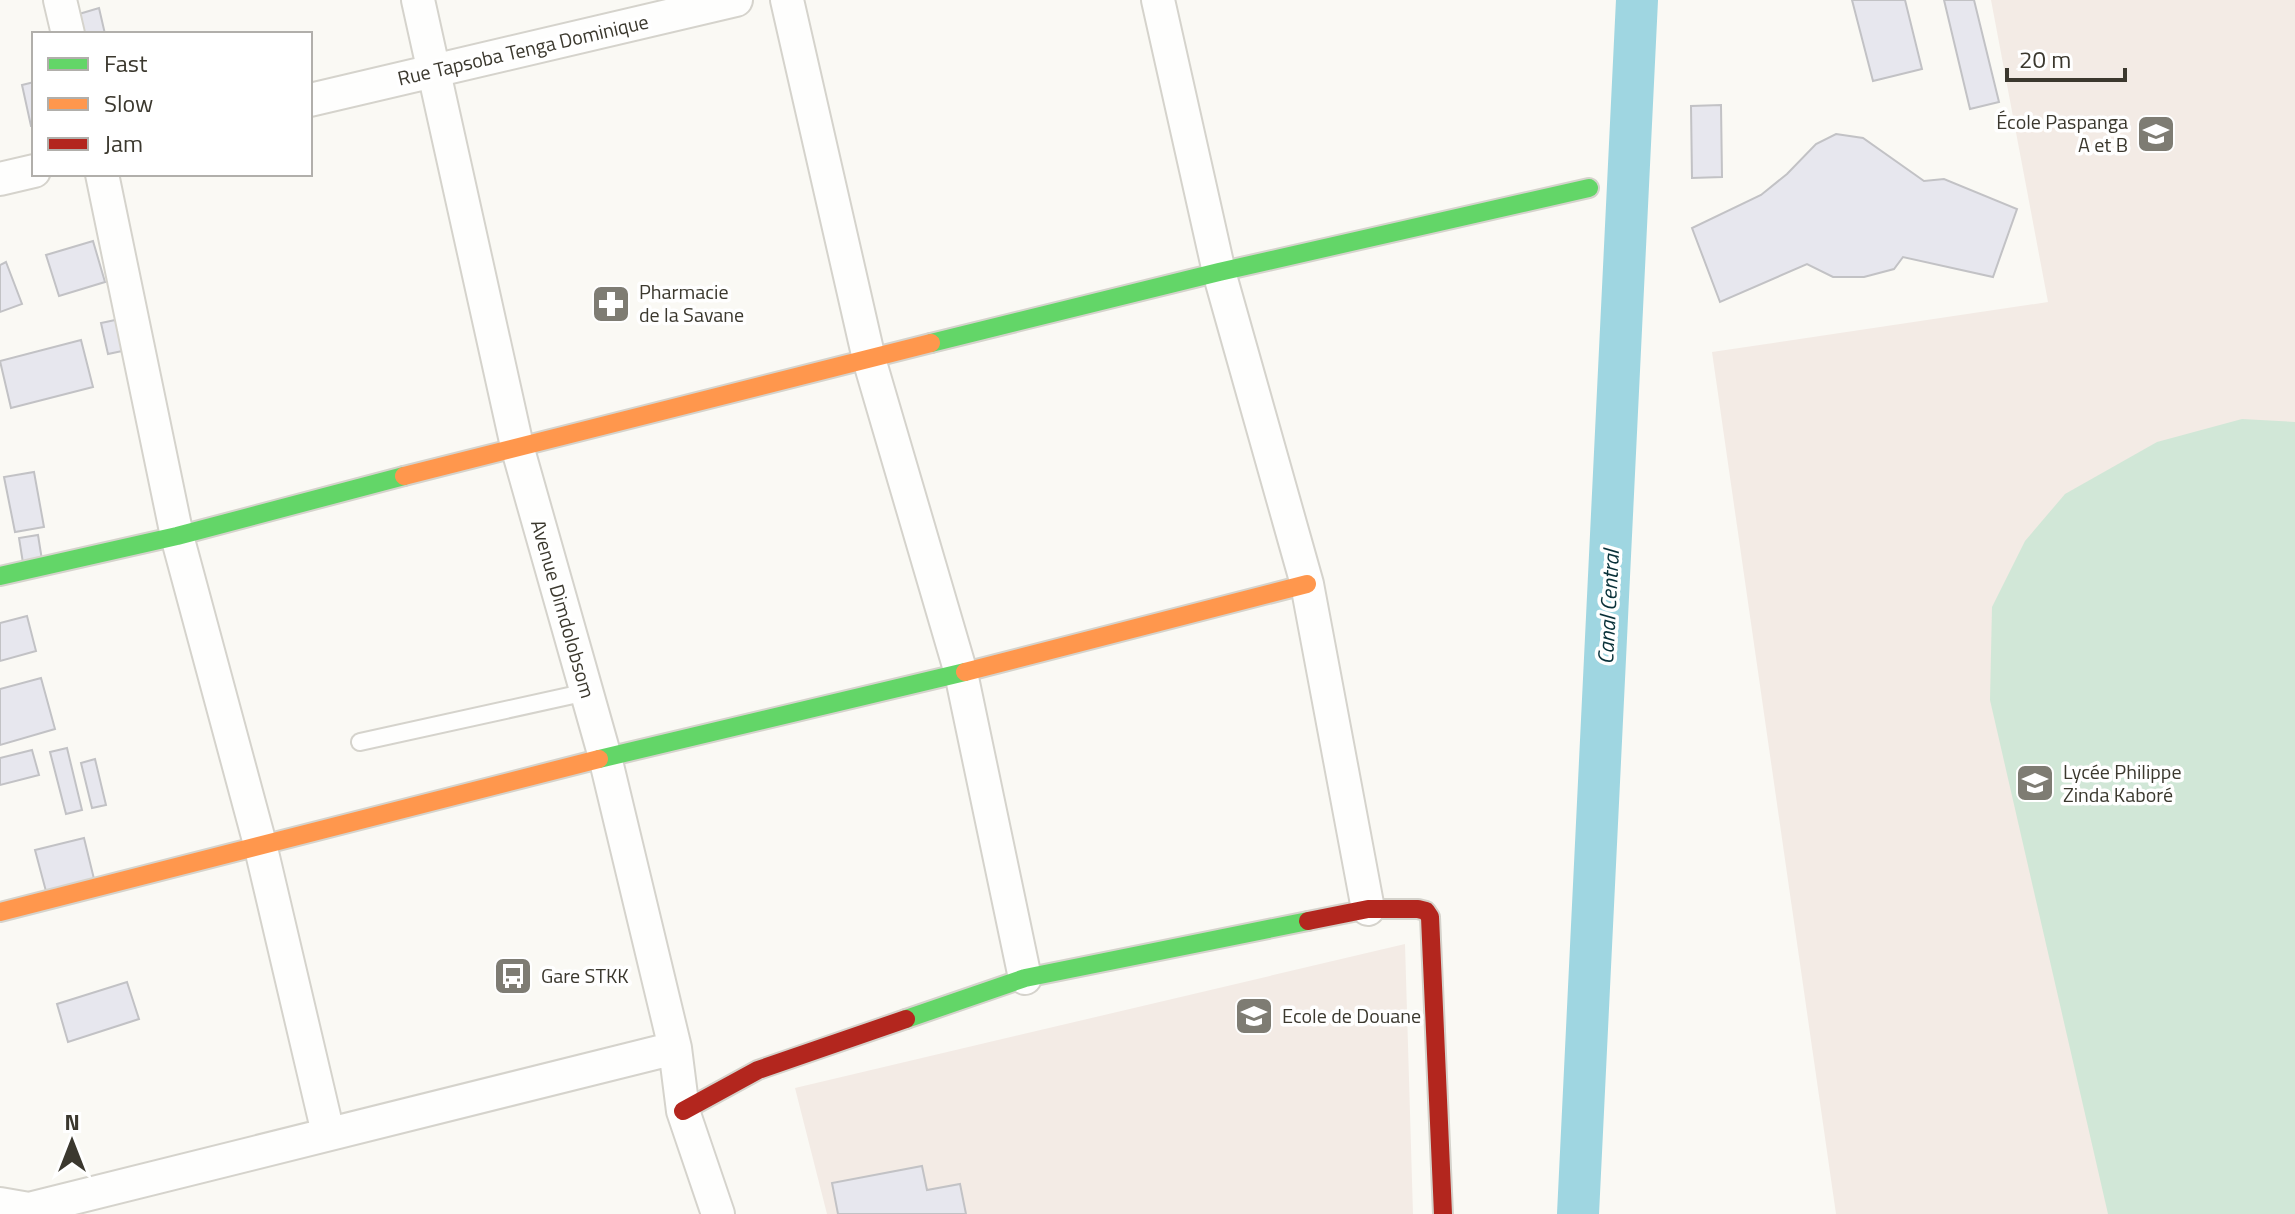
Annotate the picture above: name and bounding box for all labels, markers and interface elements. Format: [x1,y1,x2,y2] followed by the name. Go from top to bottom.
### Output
[394,6,651,93] street label: Rue Tapsoba Tenga Dominique
[32,32,312,176] legend
[2007,32,2125,82] scale bar
[2019,41,2071,77] text: 20 m
[104,45,148,81] text: Fast
[104,85,153,121] text: Slow
[1996,106,2128,160] place label: École Paspanga A et B
[2135,113,2177,155] school or university icon: École Paspanga A et B
[104,125,143,161] text: Jam
[639,276,744,330] place label: Pharmacie de la Savane
[590,283,632,325] pharmacy icon: Pharmacie de la Savane
[523,516,604,702] street label: Avenue Dimdolobsom
[1588,547,1628,665] water label: Canal Central
[2063,756,2182,810] place label: Lycée Philippe Zinda Kaboré
[2014,762,2056,804] school or university icon: Lycée Philippe Zinda Kaboré
[492,955,534,997] bus stop icon: Gare STKK
[541,960,629,991] place label: Gare STKK
[1233,995,1275,1037] school or university icon: Ecole de Douane
[1282,1000,1421,1031] place label: Ecole de Douane
[32,1102,112,1182] north arrow
[64,1105,80,1139] text: N

